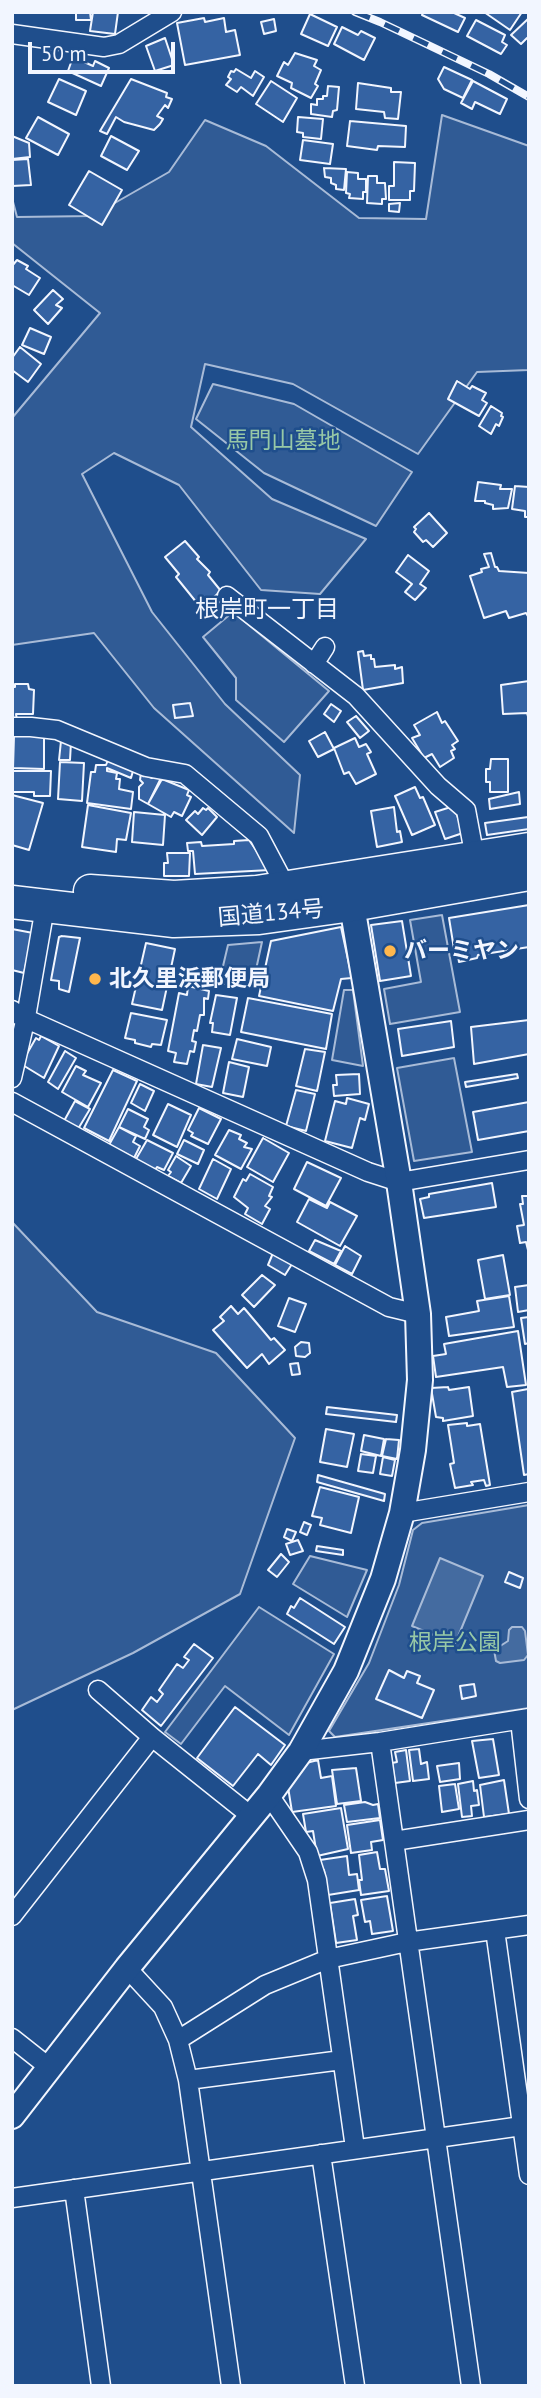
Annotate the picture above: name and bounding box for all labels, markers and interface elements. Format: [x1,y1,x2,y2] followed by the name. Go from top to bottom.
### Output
[32,28,178,72] scale bar
[41,40,87,67] text: 50 m
[226,427,340,455] park label: 馬門山墓地
[195,596,339,624] district label: 根岸町一丁目
[217,896,325,932] street label: 国道134号
[404,937,519,965] place label: バーミヤン
[382,943,398,959] marker: バーミヤン
[109,965,270,993] place label: 北久里浜郵便局
[87,971,103,987] marker: 北久里浜郵便局
[409,1629,501,1657] park label: 根岸公園

